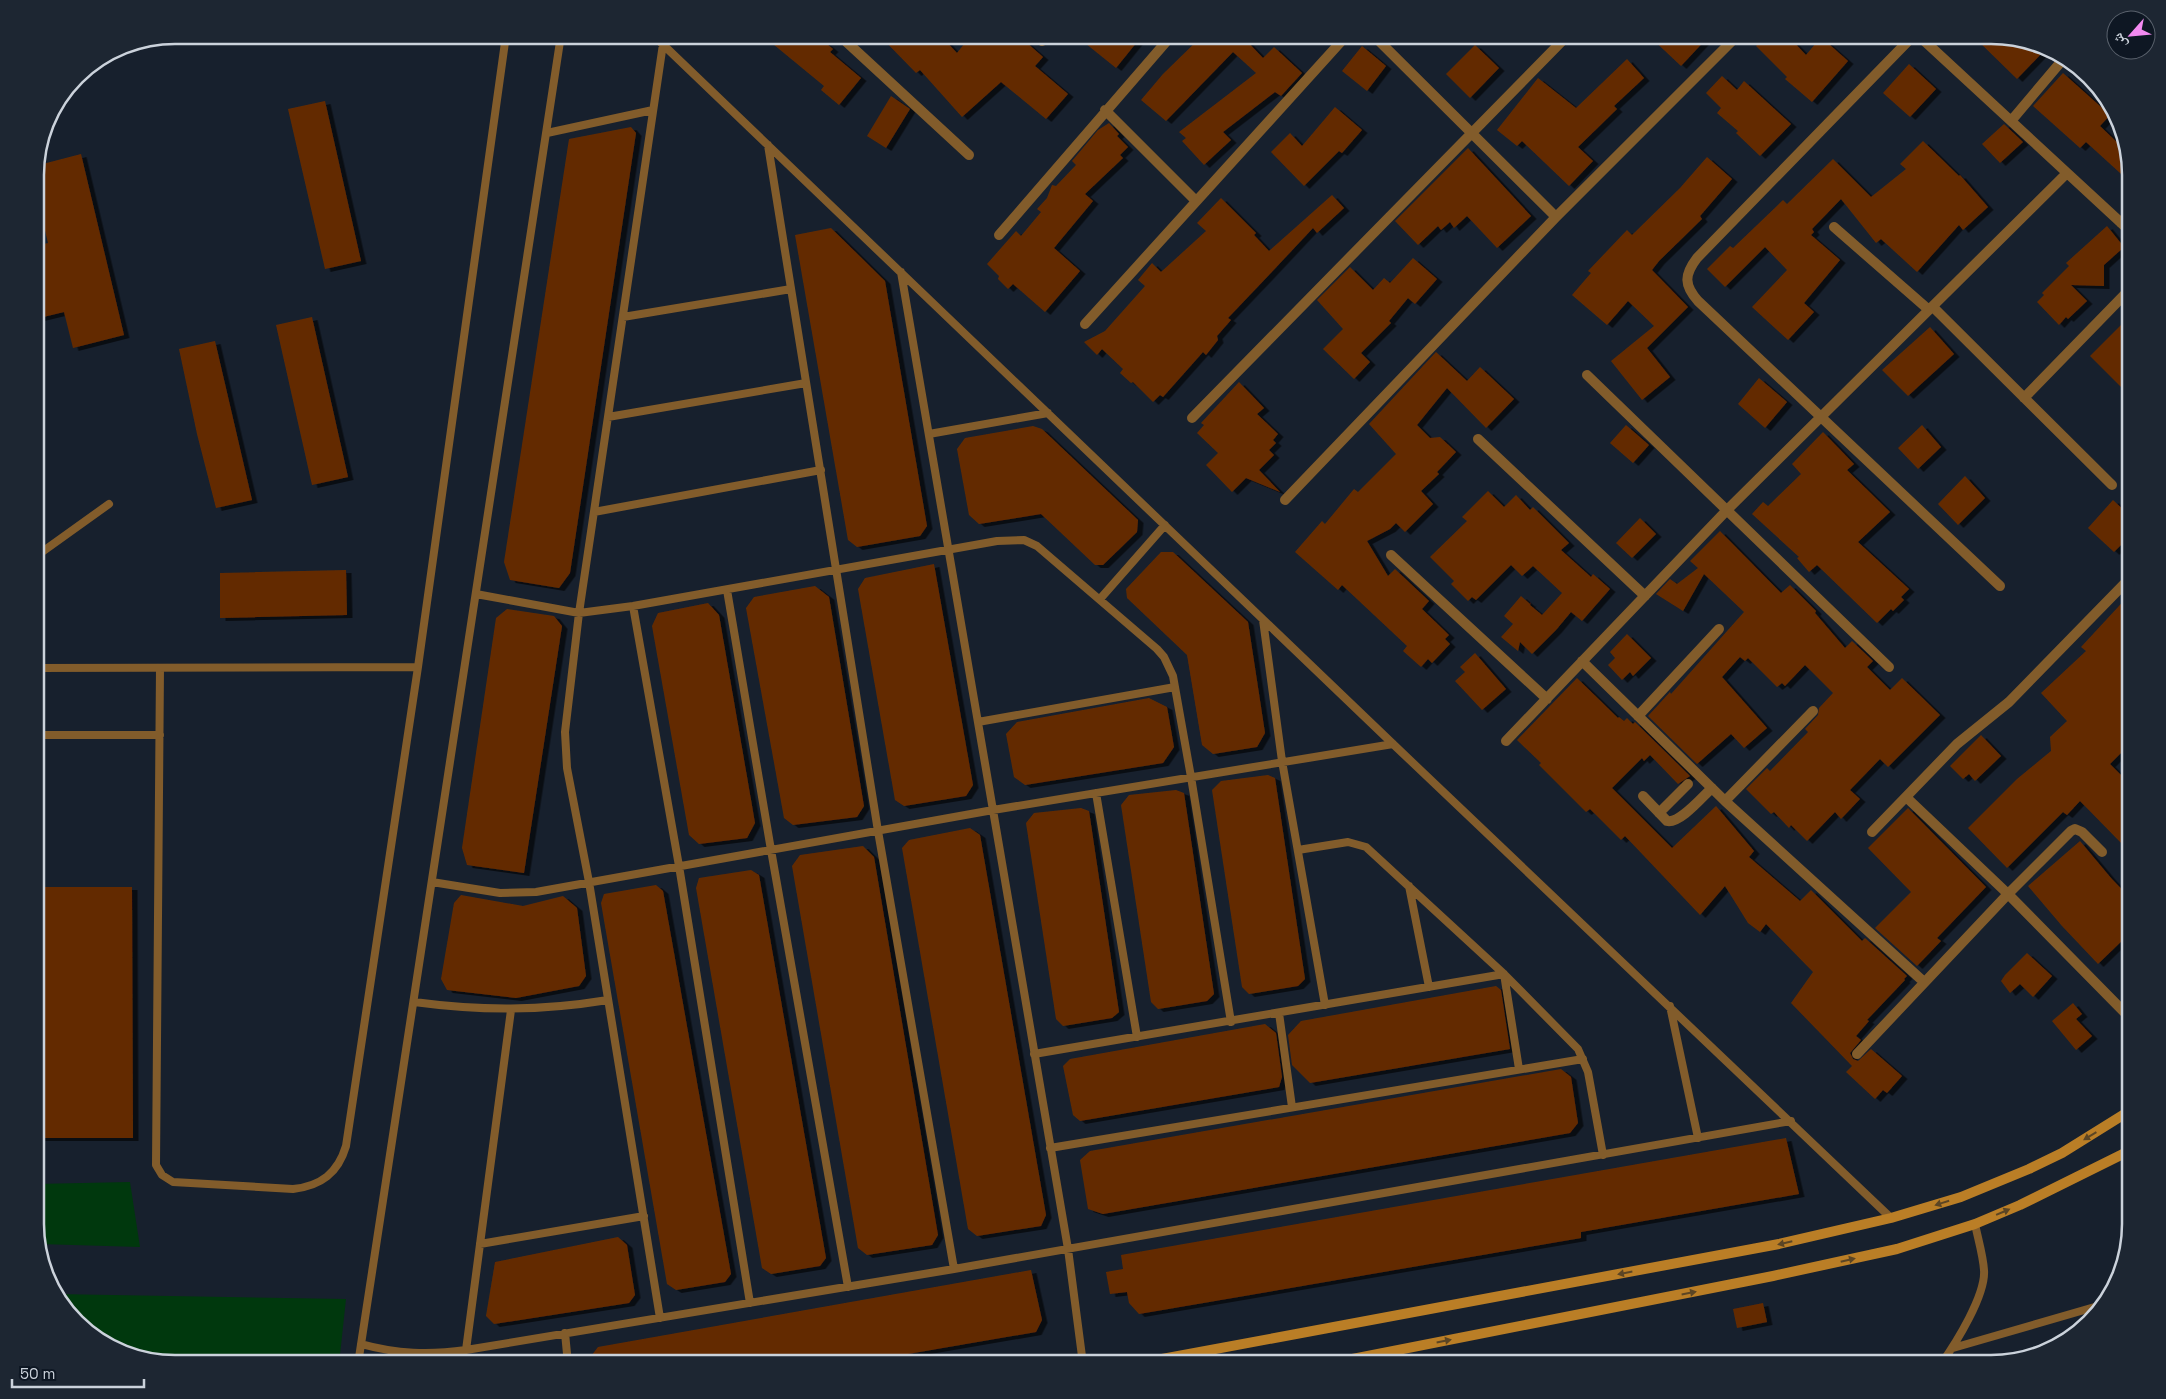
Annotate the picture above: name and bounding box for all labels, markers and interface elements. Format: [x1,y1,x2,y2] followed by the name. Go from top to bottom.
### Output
[2106,10,2156,60] north arrow
[2108,30,2131,52] text: ش
[2083,1132,2096,1141] one-way arrow
[1934,1199,1949,1207] one-way arrow
[1996,1208,2010,1216] one-way arrow
[1777,1239,1792,1247] one-way arrow
[1841,1255,1857,1263] one-way arrow
[1616,1269,1632,1277] one-way arrow
[1681,1288,1697,1296] one-way arrow
[1436,1337,1451,1345] one-way arrow
[12,1356,145,1388] scale bar
[20,1364,55,1383] text: 50 m

